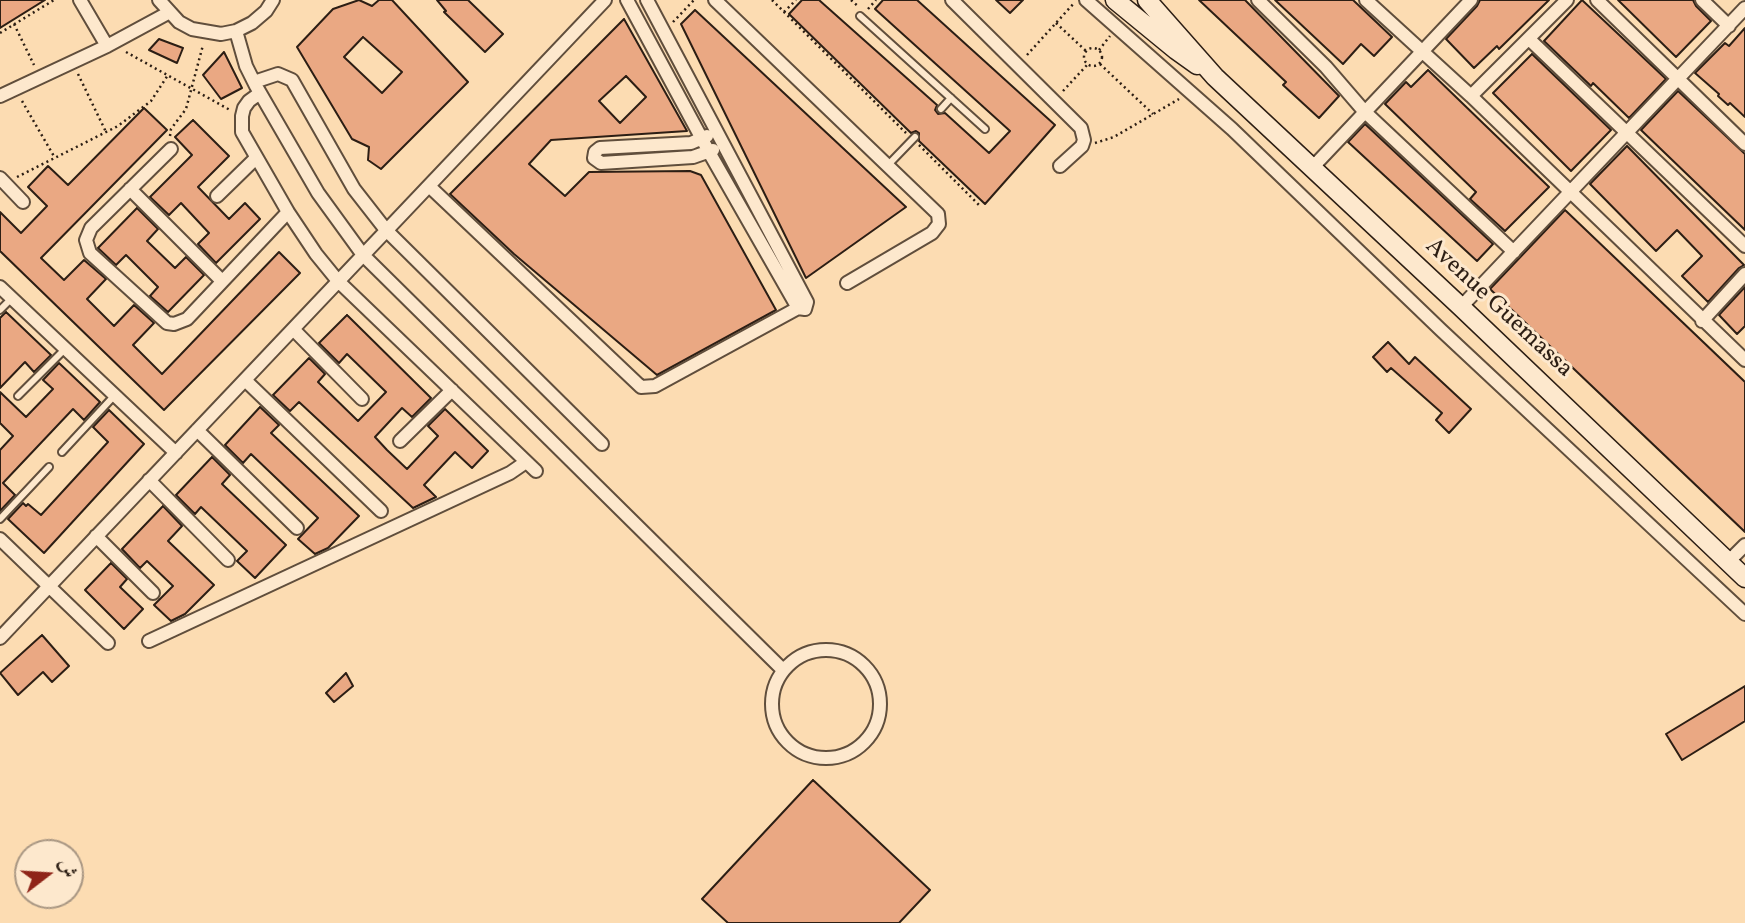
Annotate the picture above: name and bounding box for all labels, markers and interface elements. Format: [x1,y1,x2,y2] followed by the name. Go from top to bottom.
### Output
[1418,233,1578,385] street label: Avenue Guemassa
[14,839,84,909] north arrow
[52,856,82,881] text: ش

